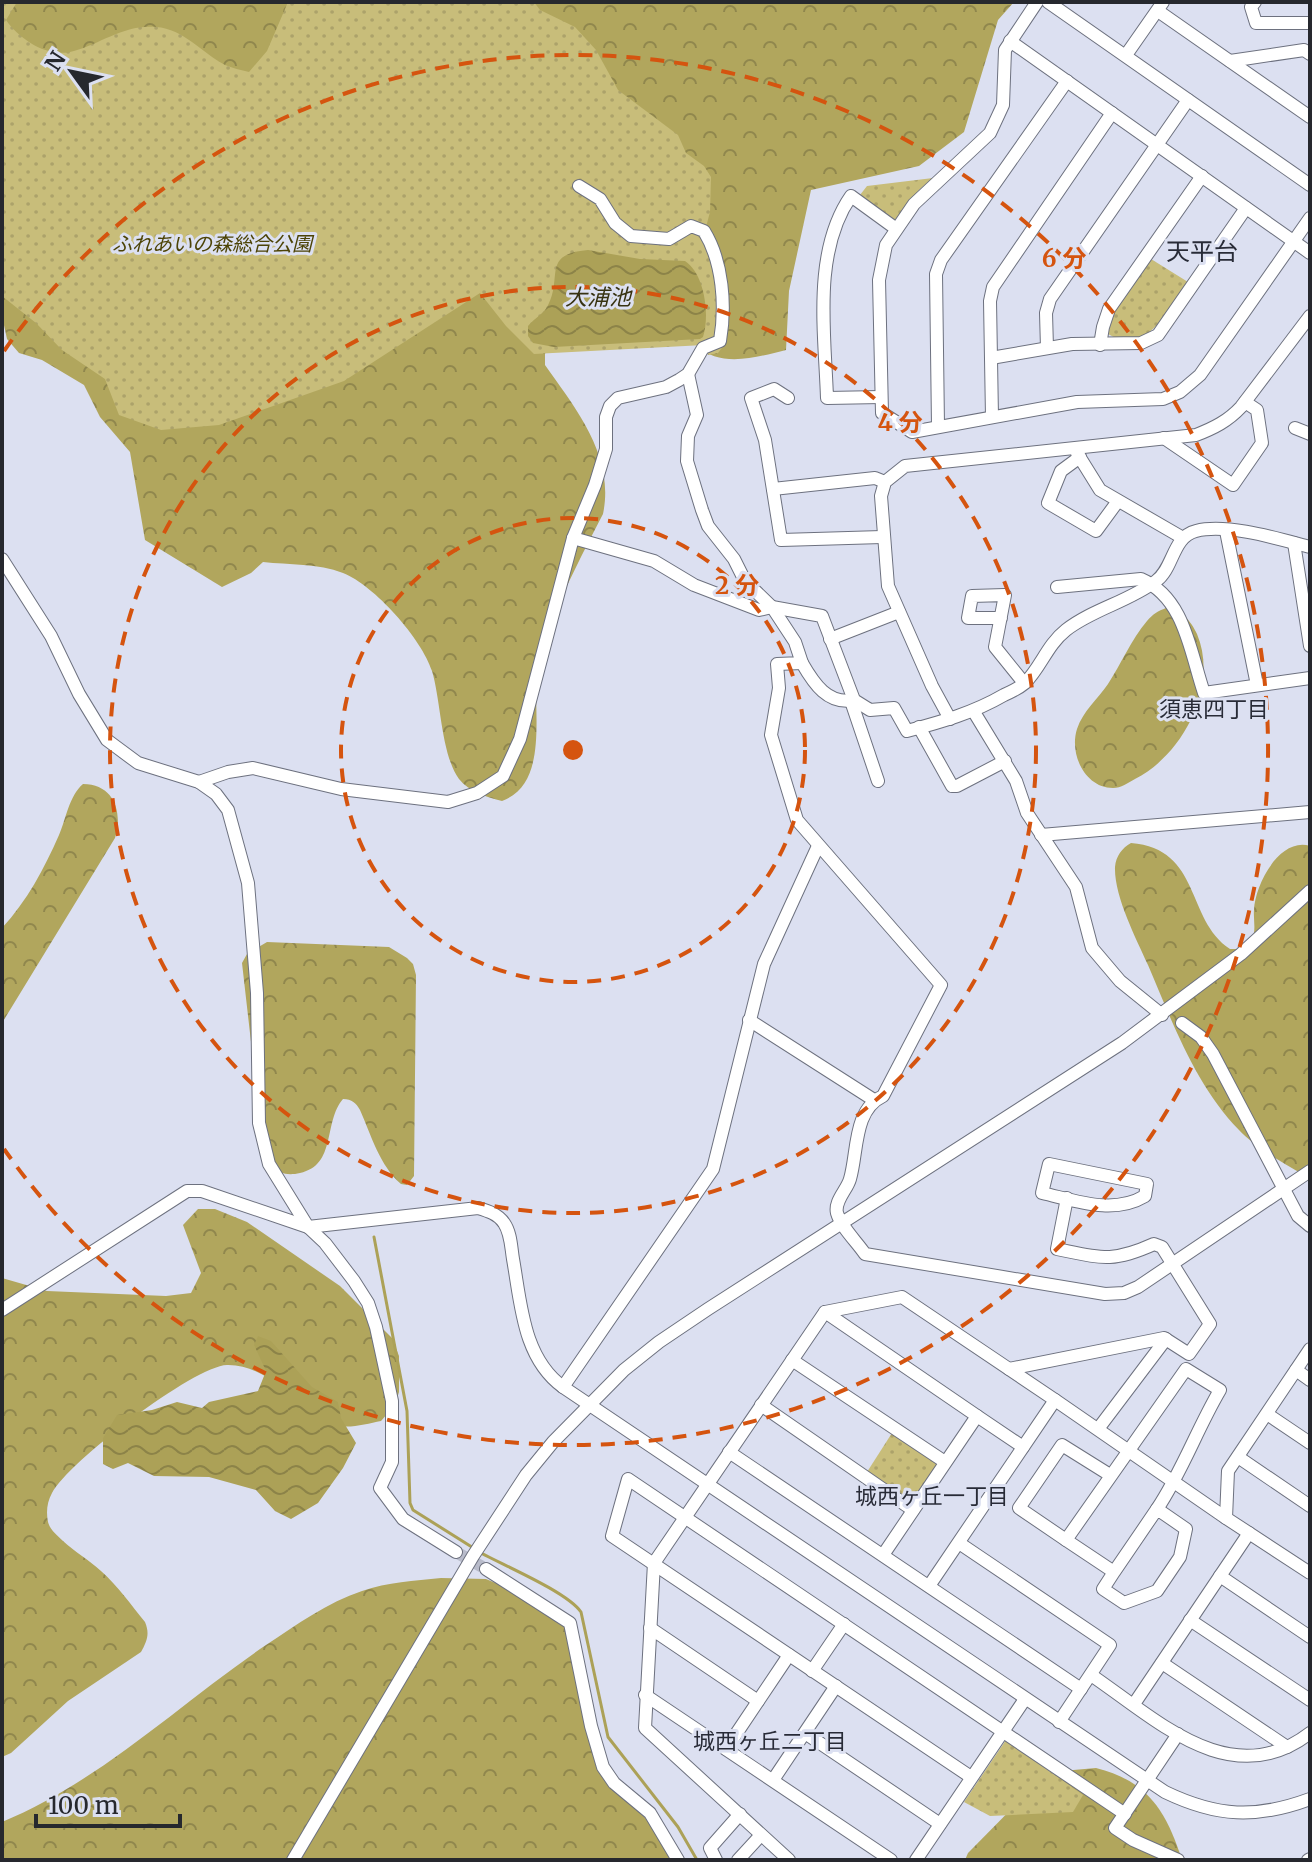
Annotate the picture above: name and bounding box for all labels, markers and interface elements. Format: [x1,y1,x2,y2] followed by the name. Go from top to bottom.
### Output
[32,32,112,112] north arrow
[39,46,72,76] text: N
[112,231,315,256] park label: ふれあいの森総合公園
[1166,236,1238,267] district label: 天平台
[1042,243,1086,274] text: 6 分
[565,283,633,311] water label: 大浦池
[878,407,922,438] text: 4 分
[715,570,759,601] text: 2 分
[1159,695,1269,723] district label: 須恵四丁目
[559,736,587,764] centre of rings
[855,1482,1009,1510] district label: 城西ヶ丘一丁目
[693,1727,847,1755] district label: 城西ヶ丘二丁目
[36,1778,180,1828] scale bar
[48,1790,119,1821] text: 100 m

